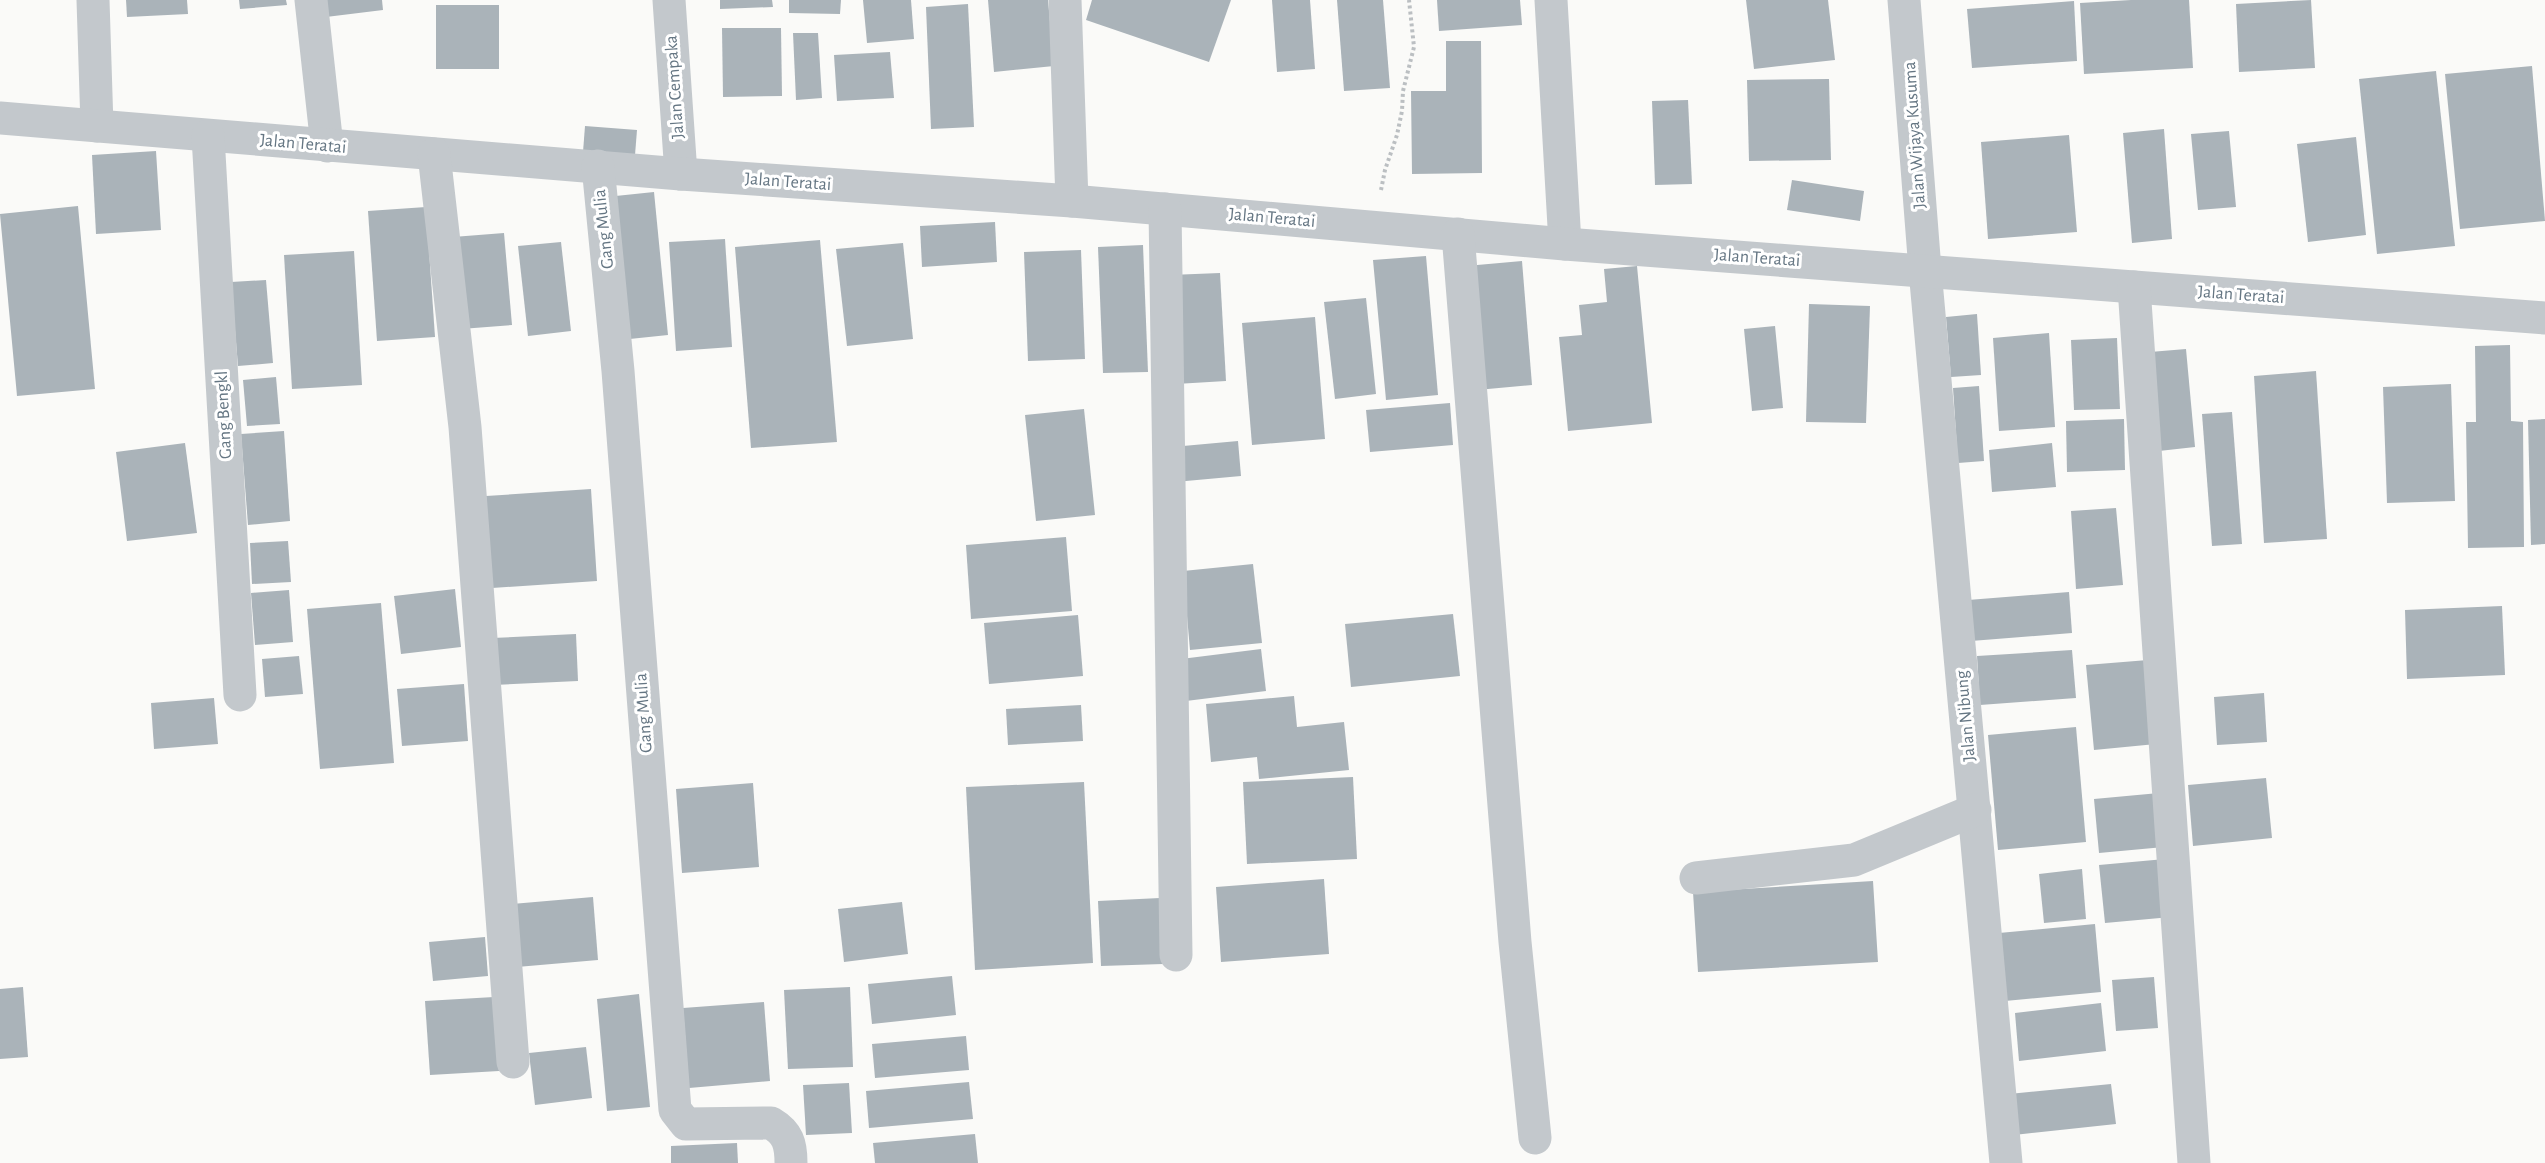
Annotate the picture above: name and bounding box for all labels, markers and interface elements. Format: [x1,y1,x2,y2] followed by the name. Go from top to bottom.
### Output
[662,35,688,139] street label: Jalan Cempaka
[1901,61,1929,209] street label: Jalan Wijaya Kusuma
[259,131,347,157] street label: Jalan Teratai
[744,170,832,194] street label: Jalan Teratai
[591,188,617,270] street label: Gang Mulia
[1228,205,1316,231] street label: Jalan Teratai
[1713,246,1801,270] street label: Jalan Teratai
[2197,283,2285,307] street label: Jalan Teratai
[213,370,235,460] street label: Gang Bengkl
[1953,669,1979,762] street label: Jalan Nibung
[632,673,656,753] street label: Gang Mulia

